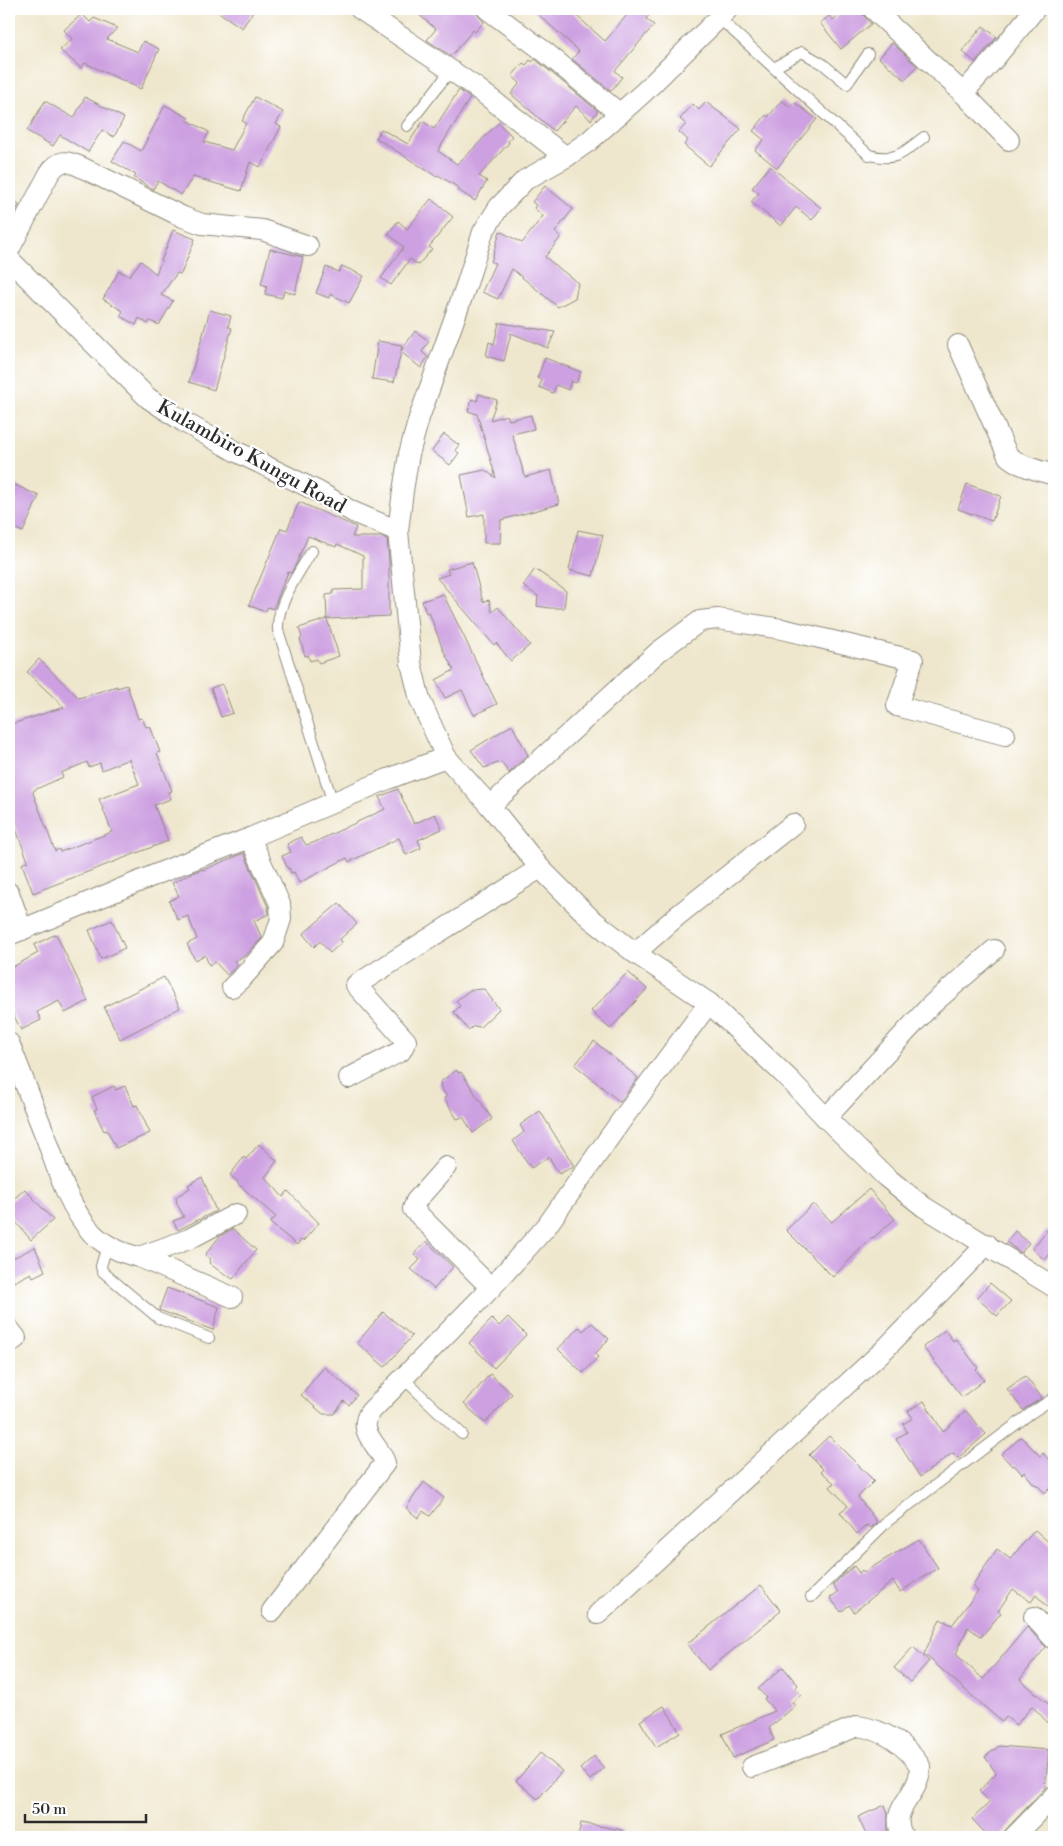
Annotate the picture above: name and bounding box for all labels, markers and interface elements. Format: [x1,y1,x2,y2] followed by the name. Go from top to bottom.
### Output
[152,395,351,520] street label: Kulambiro Kungu Road
[25,1791,146,1823] scale bar
[32,1800,66,1819] text: 50 m

